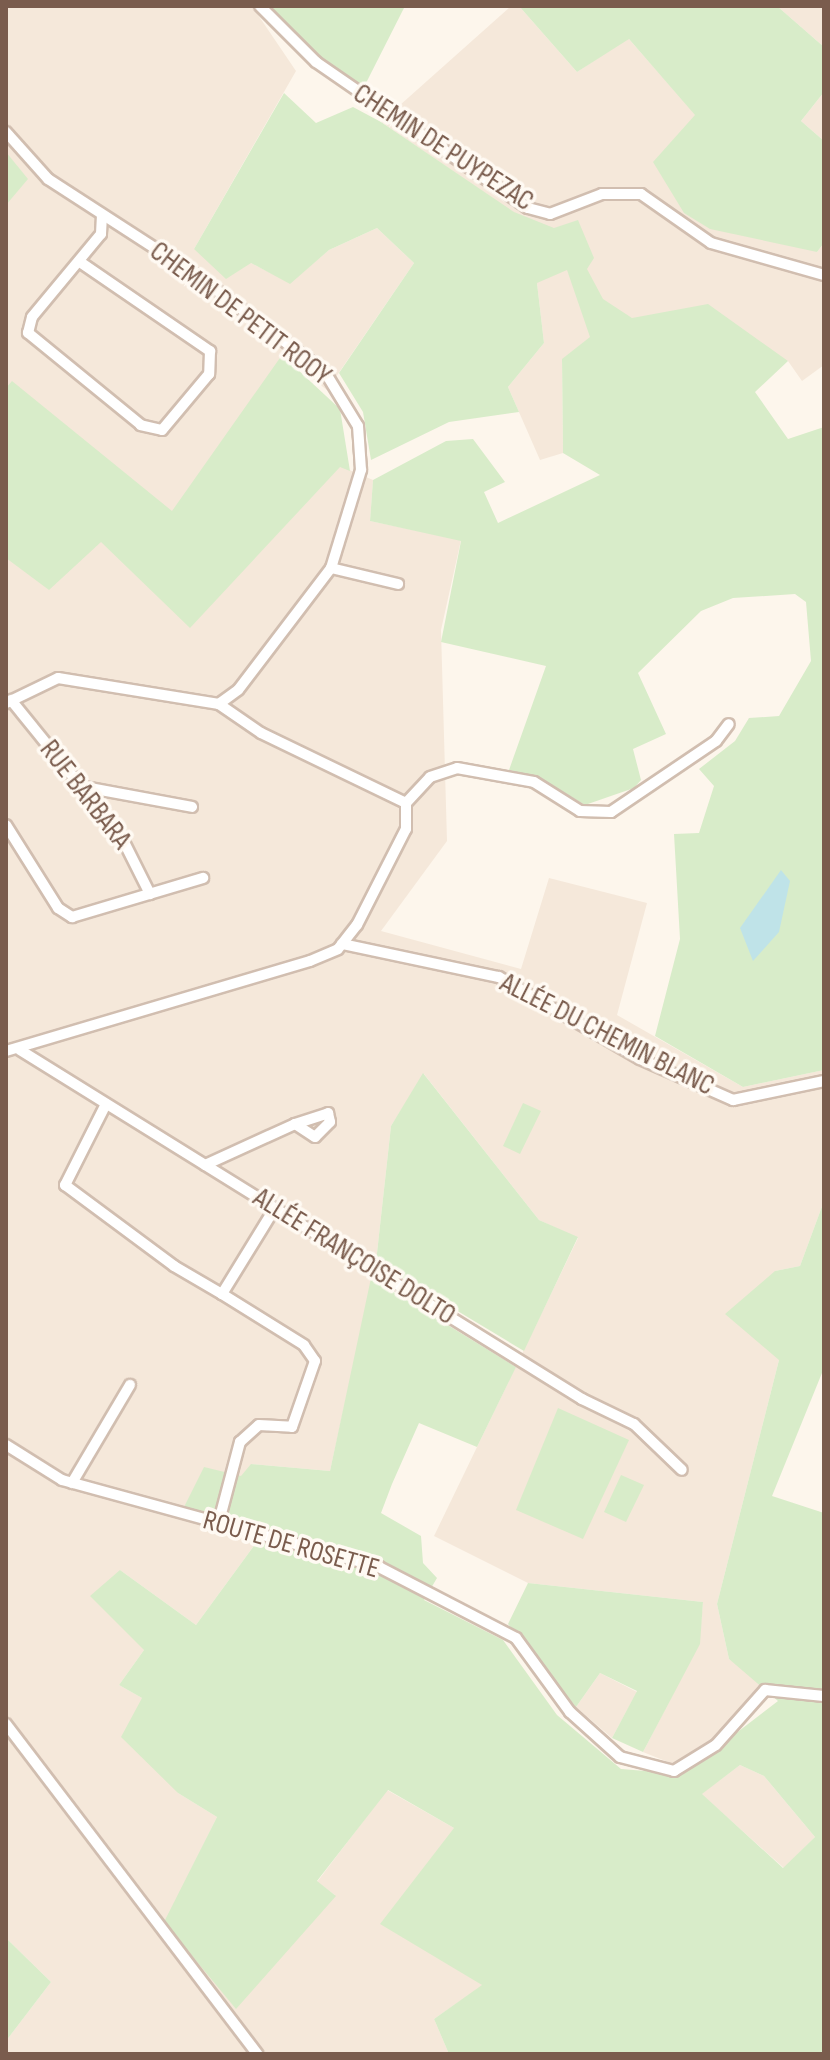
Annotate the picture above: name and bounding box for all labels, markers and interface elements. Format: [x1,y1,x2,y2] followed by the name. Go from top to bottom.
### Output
[347,77,539,219] street label: CHEMIN DE PUYPEZAC
[143,235,337,393] street label: CHEMIN DE PETIT ROOY
[32,734,138,856] street label: RUE BARBARA
[494,967,720,1103] street label: ALLÉE DU CHEMIN BLANC
[247,1181,461,1333] street label: ALLÉE FRANÇOISE DOLTO
[199,1504,383,1586] street label: ROUTE DE ROSETTE

